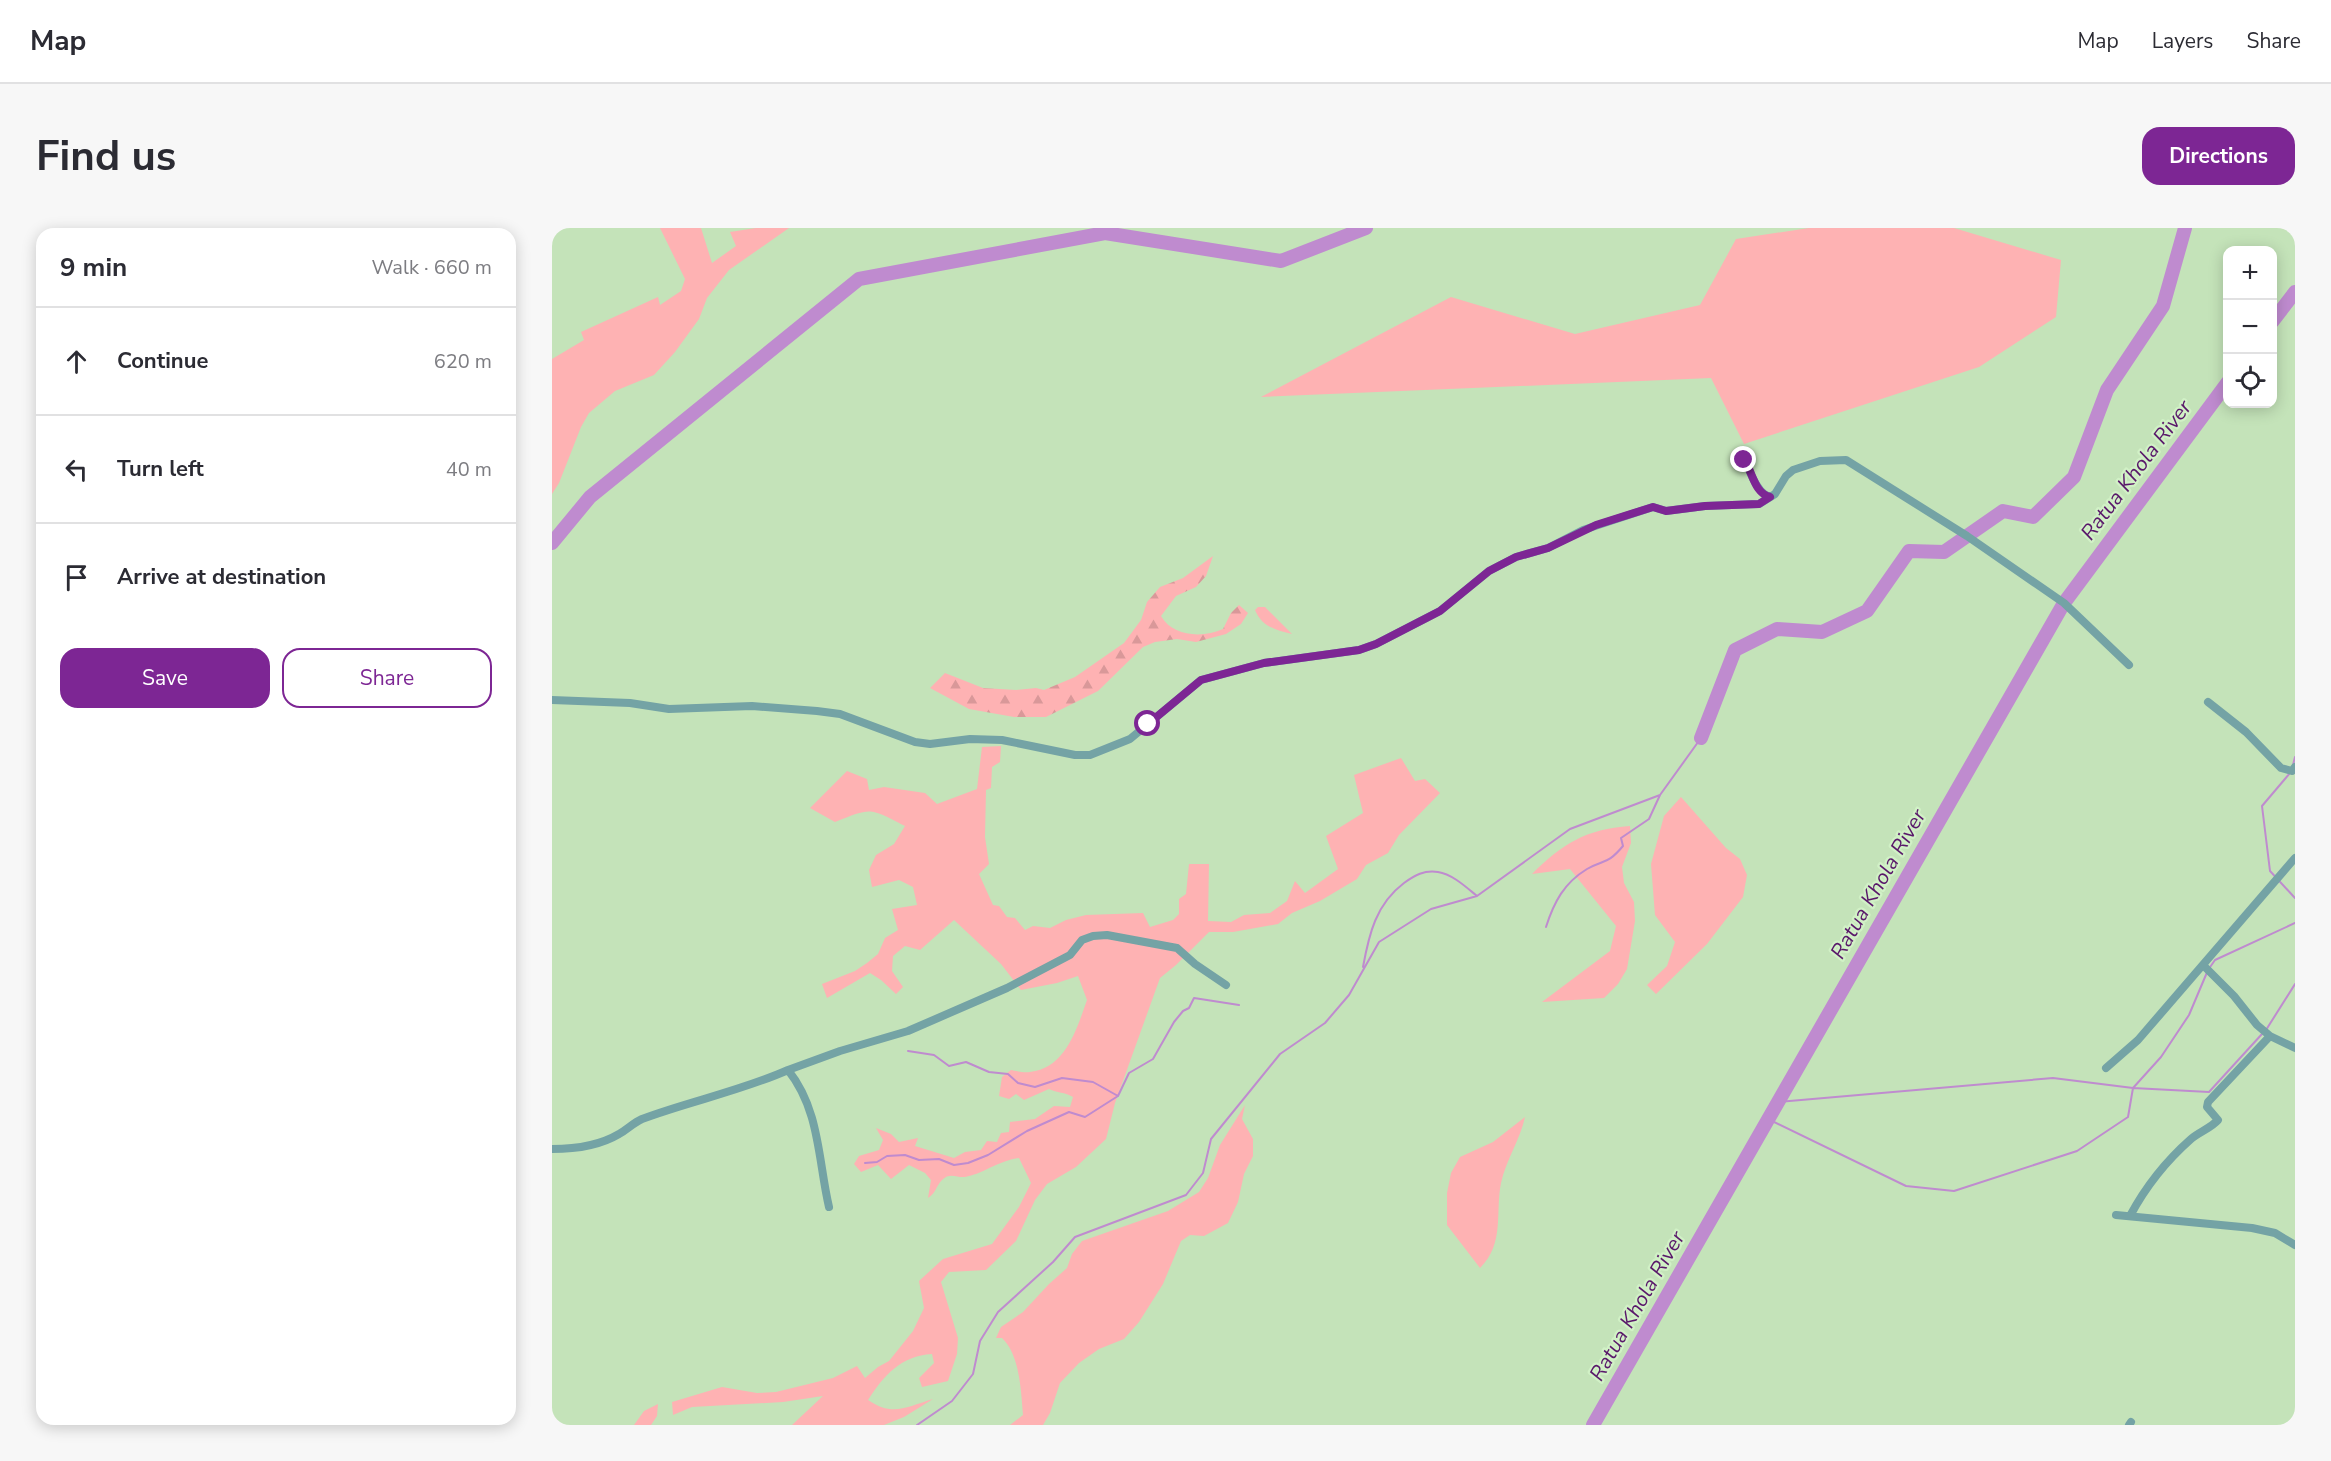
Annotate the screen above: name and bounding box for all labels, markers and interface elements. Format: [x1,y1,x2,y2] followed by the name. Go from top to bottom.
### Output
[30,22,86,60] text: Map
[2077,27,2119,55] text: Map
[2152,27,2213,55] text: Layers
[2246,27,2301,55] text: Share
[2142,127,2295,185] button: Directions
[36,128,176,185] text: Find us
[2223,246,2277,408] map controls
[2223,246,2277,300] button: +
[60,250,127,285] text: 9 min
[372,254,492,281] text: Walk · 660 m
[2223,300,2277,354] button: −
[60,345,93,378] icon: ahead
[117,346,208,376] text: Continue
[434,348,492,375] text: 620 m
[2223,354,2277,408] button: locate
[2074,394,2198,546] water label: Ratua Khola River
[1730,446,1756,472] route end
[60,453,93,486] icon: left
[117,454,204,484] text: Turn left
[446,456,492,483] text: 40 m
[60,561,93,594] icon: arrive
[117,562,326,592] text: Arrive at destination
[60,648,270,708] button: Save
[282,648,492,708] button: Share
[1134,710,1160,736] route start
[1824,804,1932,964] water label: Ratua Khola River
[1583,1226,1691,1386] water label: Ratua Khola River

